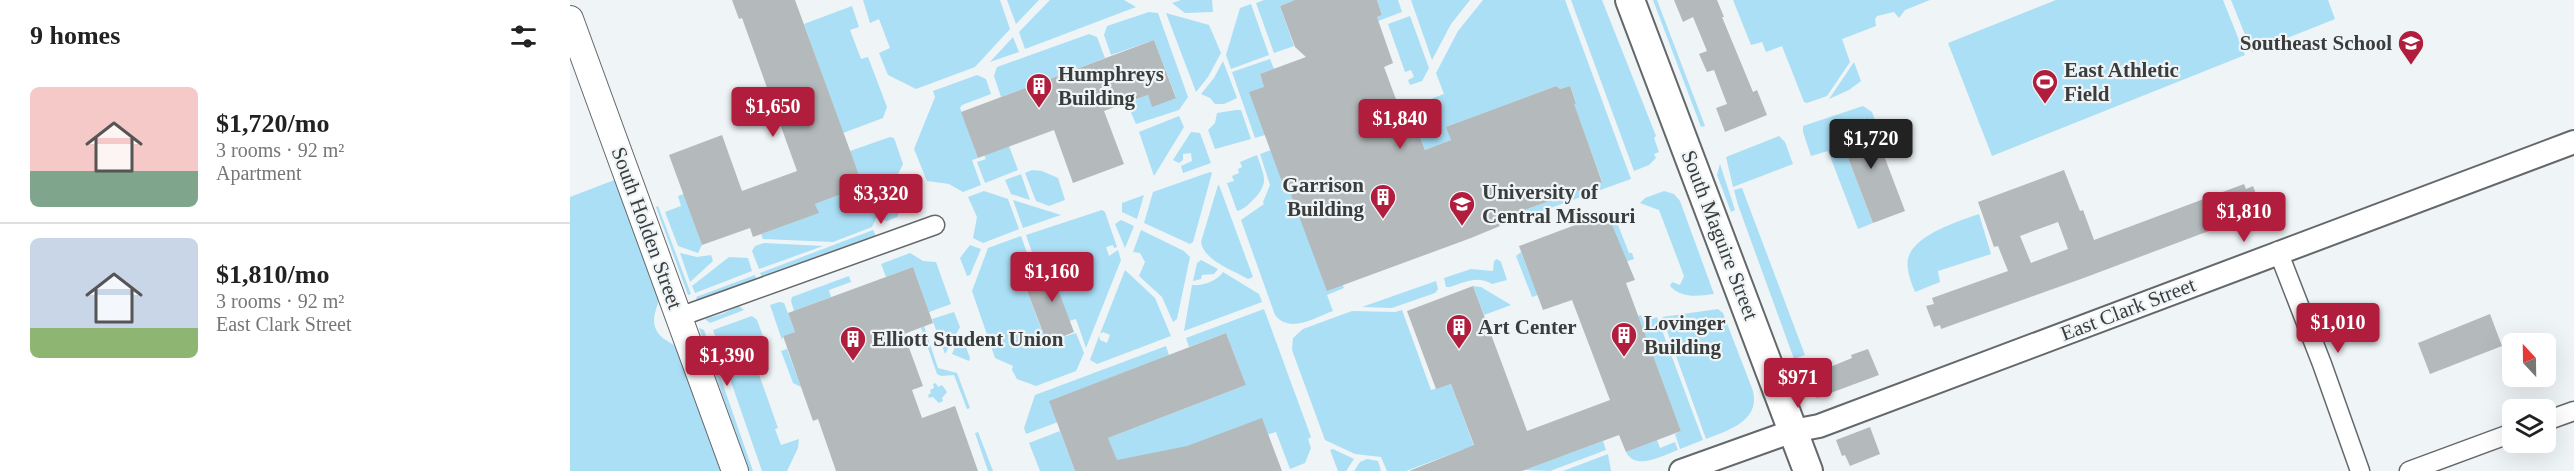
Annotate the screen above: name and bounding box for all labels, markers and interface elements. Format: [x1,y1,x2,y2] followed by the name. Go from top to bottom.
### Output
[507,20,540,53] icon: filters
[30,21,120,50] text: 9 homes
[2396,28,2426,66] school or university icon: Southeast School
[2240,31,2392,55] place label: Southeast School
[2064,58,2179,106] place label: East Athletic Field
[1058,62,1164,110] place label: Humphreys Building
[2030,67,2060,105] sports icon: East Athletic Field
[1024,71,1054,109] building icon: Humphreys Building
[724,87,822,138] pin: $1,650
[746,95,801,117] text: $1,650
[1351,99,1449,150] pin: $1,840
[1373,107,1428,129] text: $1,840
[216,109,329,138] text: $1,720/mo
[78,111,150,183] icon: home
[1822,119,1920,170] pin: $1,720
[1844,127,1899,149] text: $1,720
[216,139,344,161] text: 3 rooms · 92 m²
[607,144,687,312] street label: South Holden Street
[1677,147,1763,323] street label: South Maguire Street
[216,162,302,184] text: Apartment
[1282,173,1364,221] place label: Garrison Building
[832,174,930,225] pin: $3,320
[1482,180,1636,228] place label: University of Central Missouri
[854,182,909,204] text: $3,320
[1368,182,1398,220] building icon: Garrison Building
[1447,189,1477,227] school or university icon: University of Central Missouri
[2195,192,2293,243] pin: $1,810
[2217,200,2272,222] text: $1,810
[1003,252,1101,303] pin: $1,160
[216,260,329,289] text: $1,810/mo
[1025,260,1080,282] text: $1,160
[78,262,150,334] icon: home
[2057,272,2199,346] street label: East Clark Street
[216,290,344,312] text: 3 rooms · 92 m²
[2289,303,2387,354] pin: $1,010
[1644,311,1726,359] place label: Lovinger Building
[2311,311,2366,333] text: $1,010
[1444,312,1474,350] building icon: Art Center
[216,313,352,335] text: East Clark Street
[1478,315,1577,339] place label: Art Center
[1609,320,1639,358] building icon: Lovinger Building
[838,324,868,362] building icon: Elliott Student Union
[872,327,1064,351] place label: Elliott Student Union
[2502,333,2556,387] north arrow
[2502,333,2556,453] map controls
[678,336,776,387] pin: $1,390
[700,344,755,366] text: $1,390
[1762,358,1834,409] pin: $971
[1778,366,1818,388] text: $971
[2502,399,2556,453] button: layers

